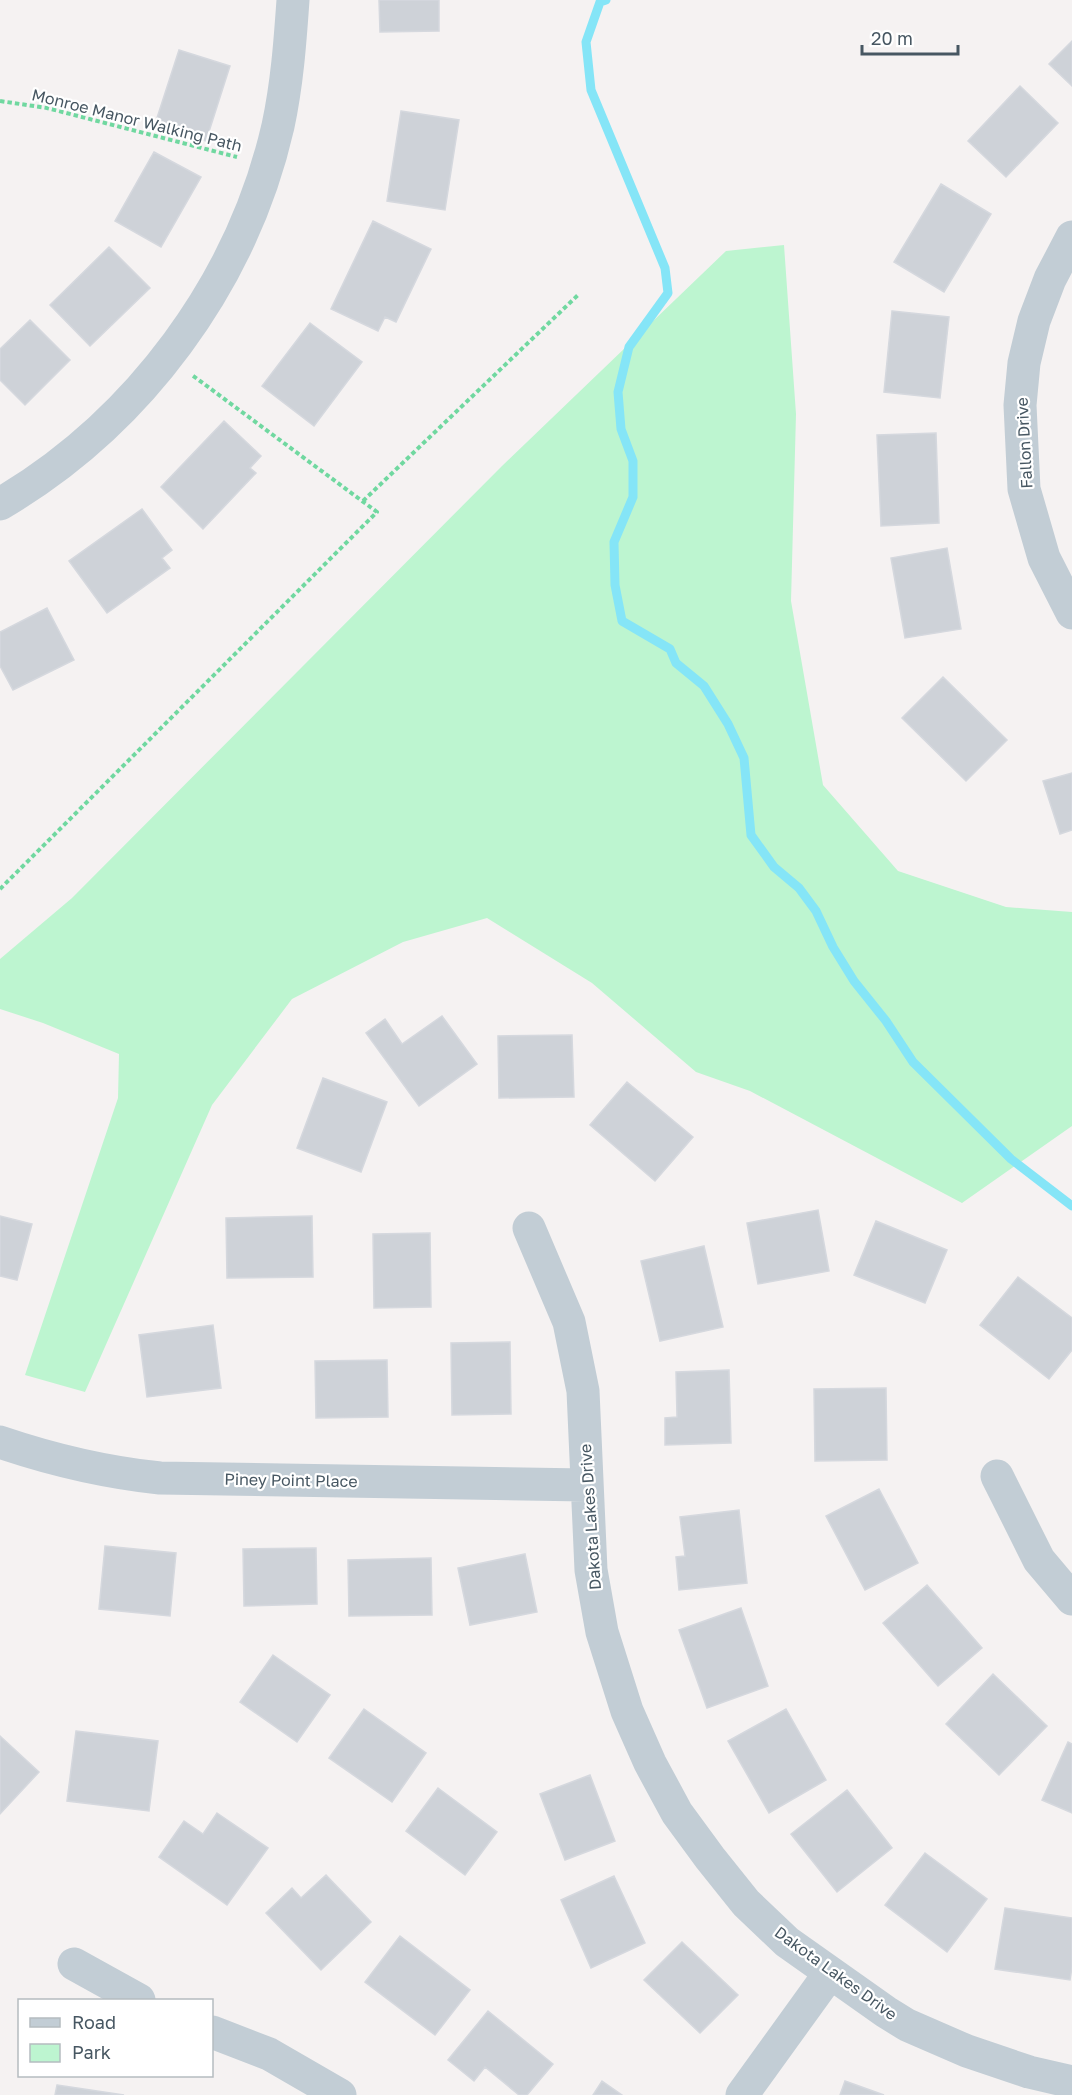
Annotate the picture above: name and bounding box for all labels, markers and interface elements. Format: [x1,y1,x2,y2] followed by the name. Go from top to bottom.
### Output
[862,18,958,56] scale bar
[871,27,913,49] text: 20 m
[30,84,244,156] street label: Monroe Manor Walking Path
[1012,397,1036,489] street label: Fallon Drive
[575,1443,605,1591] street label: Dakota Lakes Drive
[224,1469,358,1491] street label: Piney Point Place
[771,1922,901,2024] street label: Dakota Lakes Drive
[18,1999,213,2077] legend
[72,2011,116,2033] text: Road
[72,2041,111,2063] text: Park

